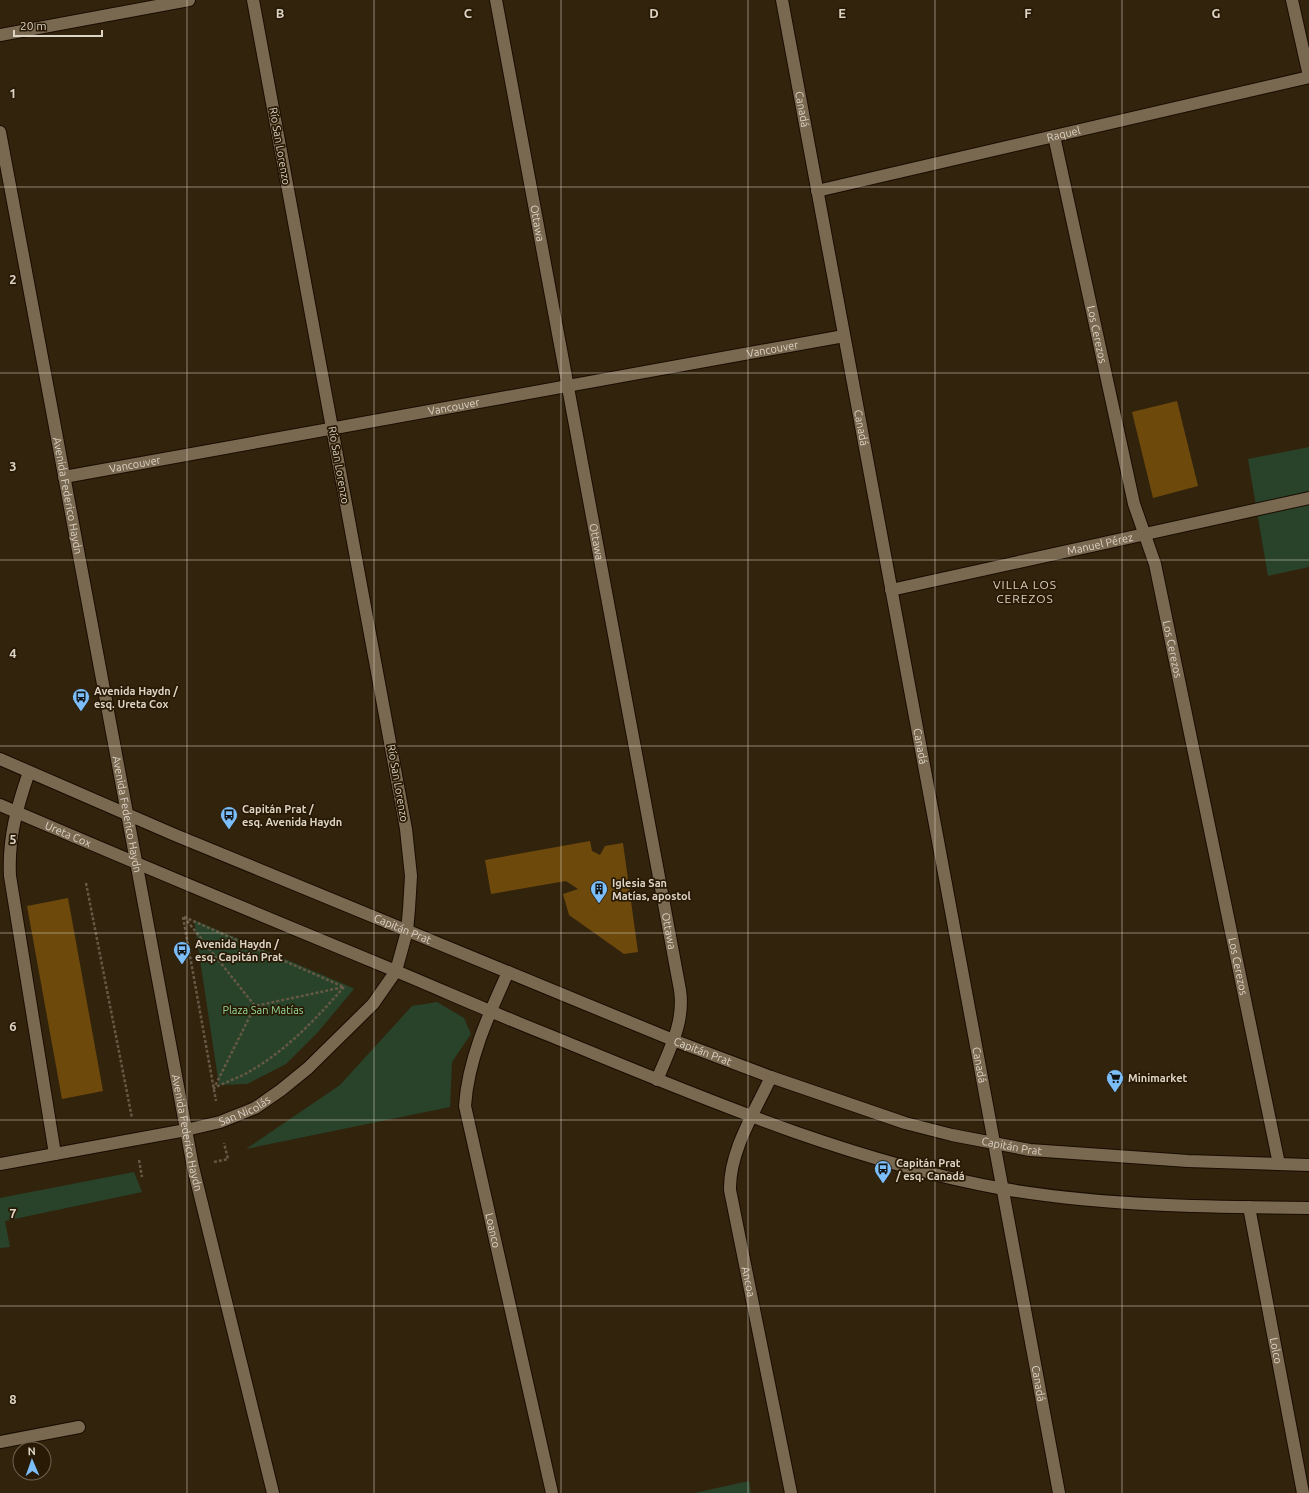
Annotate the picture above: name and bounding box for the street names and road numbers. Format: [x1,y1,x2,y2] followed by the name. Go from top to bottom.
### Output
[793,90,811,128] street label: Canadá
[267,106,293,186] street label: Río San Lorenzo
[1045,124,1082,144] street label: Raquel
[528,204,547,242] street label: Ottawa
[1085,304,1109,364] street label: Los Cerezos
[746,338,800,359] street label: Vancouver
[427,396,481,417] street label: Vancouver
[852,409,871,447] street label: Canadá
[326,425,352,505] street label: Río San Lorenzo
[51,436,85,555] street label: Avenida Federico Haydn
[108,454,162,475] street label: Vancouver
[587,522,606,561] street label: Ottawa
[1066,531,1134,557] street label: Manuel Pérez
[1161,619,1184,679] street label: Los Cerezos
[911,727,930,765] street label: Canadá
[385,743,411,823] street label: Río San Lorenzo
[110,755,144,874] street label: Avenida Federico Haydn
[43,819,93,849] street label: Ureta Cox
[372,912,434,946] street label: Capitán Prat
[660,912,678,950] street label: Ottawa
[1226,936,1250,996] street label: Los Cerezos
[672,1035,734,1068] street label: Capitán Prat
[970,1046,989,1084] street label: Canadá
[170,1073,205,1192] street label: Avenida Federico Haydn
[217,1093,273,1128] street label: San Nicolás
[981,1135,1043,1157] street label: Capitán Prat
[483,1212,503,1249] street label: Loanco
[740,1266,757,1298] street label: Ancoa
[1268,1336,1284,1365] street label: Lolco
[1029,1364,1048,1402] street label: Canadá

